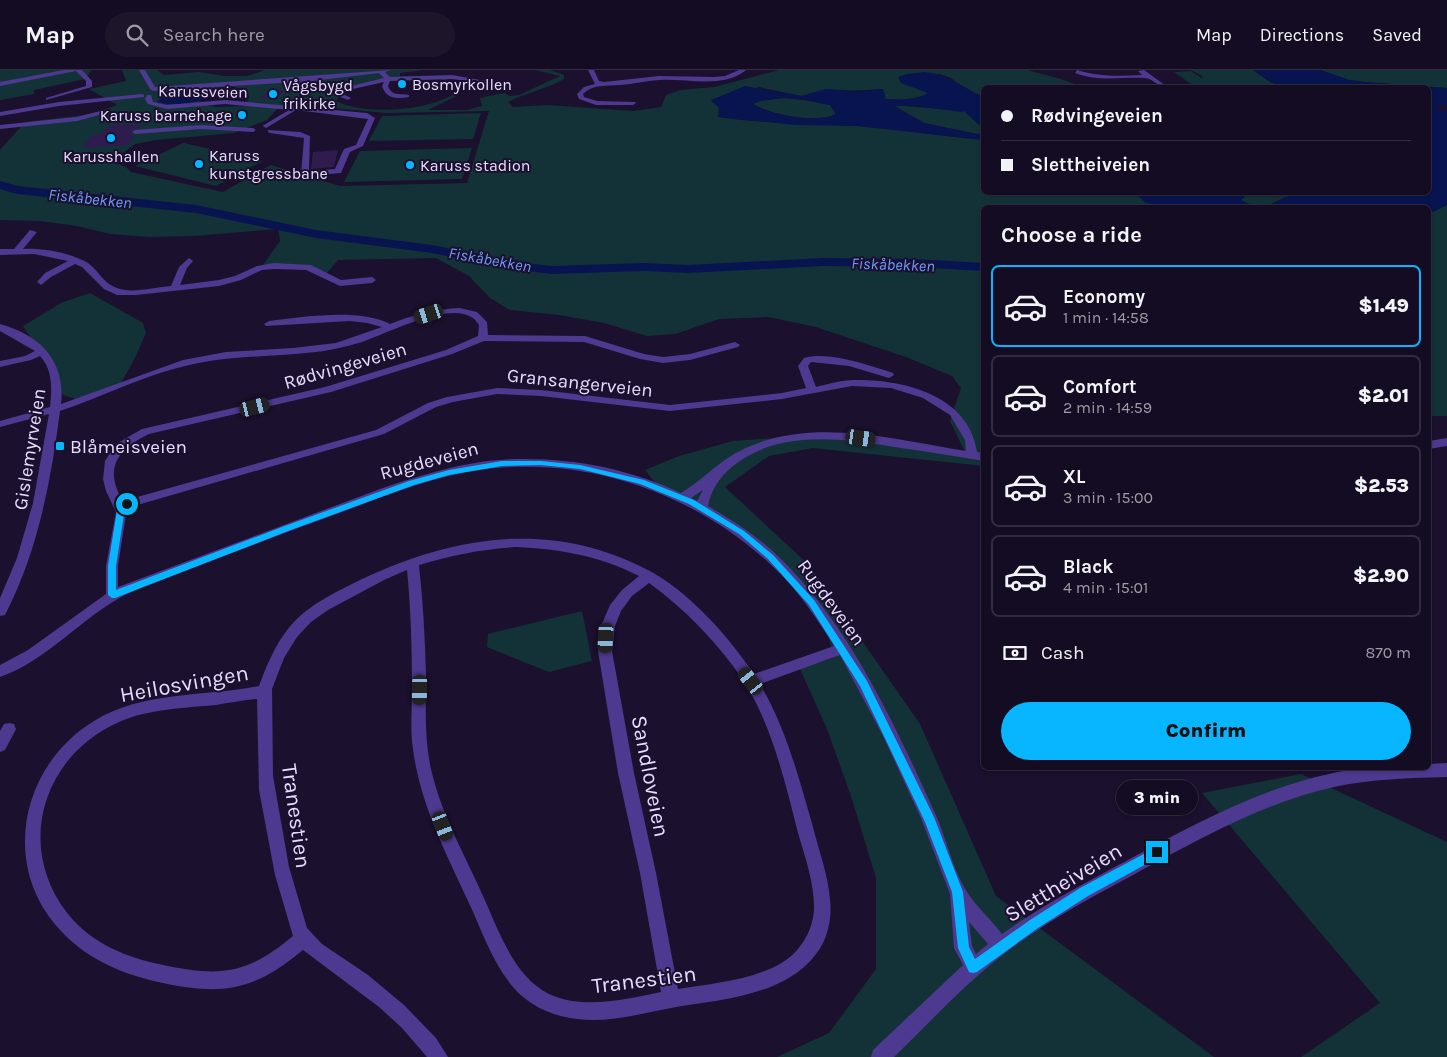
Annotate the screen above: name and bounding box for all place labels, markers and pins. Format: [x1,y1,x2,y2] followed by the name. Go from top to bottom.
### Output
[412,75,512,94] place label: Bosmyrkollen
[283,76,353,113] place label: Vågsbygd frikirke
[396,78,408,90] marker: Bosmyrkollen
[267,88,279,100] marker: Vågsbygd frikirke
[100,106,232,125] place label: Karuss barnehage
[236,109,248,121] marker: Karuss barnehage
[105,132,117,144] marker: Karusshallen
[209,146,328,183] place label: Karuss kunstgressbane
[63,147,159,166] place label: Karusshallen
[420,156,531,175] place label: Karuss stadion
[193,158,205,170] marker: Karuss kunstgressbane
[404,159,416,171] marker: Karuss stadion
[70,436,187,458] place label: Blåmeisveien
[54,440,66,452] marker: Blåmeisveien

